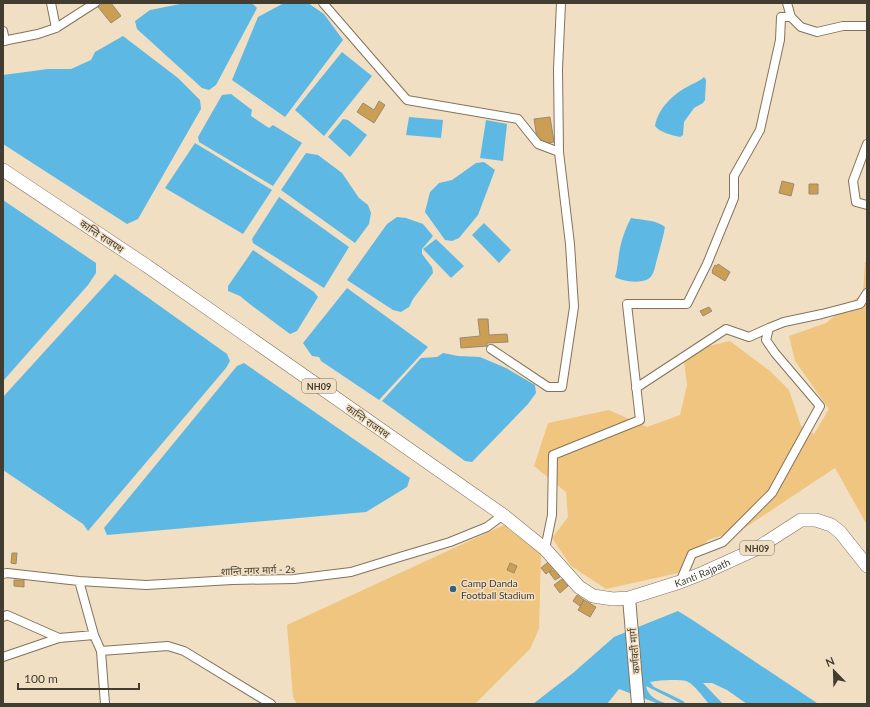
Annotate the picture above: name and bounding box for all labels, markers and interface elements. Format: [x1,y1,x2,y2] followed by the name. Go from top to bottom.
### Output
[78,217,127,255] street label: कान्ति राजपथ
[302,379,336,393] road number: NH09
[344,402,393,441] street label: कान्ति राजपथ
[740,541,774,555] road number: NH09
[673,556,732,589] street label: Kanti Rajpath
[221,563,295,577] street label: शान्ति नगर मार्ग - 2s
[461,577,534,601] place label: Camp Danda Football Stadium
[448,584,458,594] marker: Camp Danda Football Stadium
[626,627,642,674] street label: कर्णवती मार्ग
[814,651,854,691] north arrow
[823,654,836,669] text: N
[18,665,139,691] scale bar
[24,671,58,686] text: 100 m

